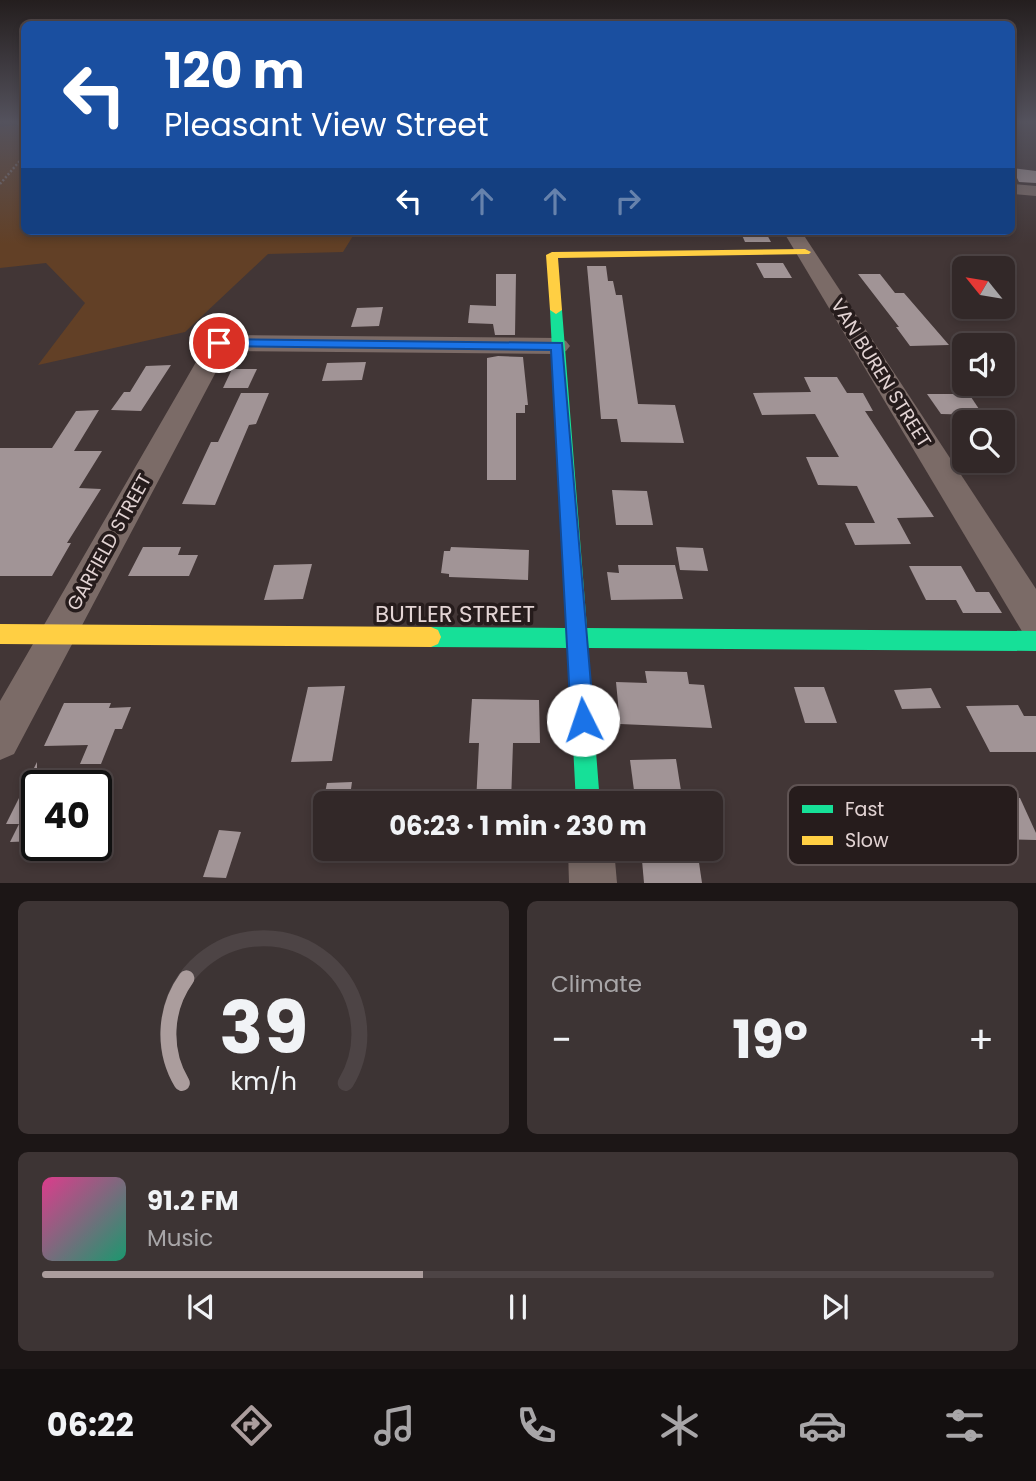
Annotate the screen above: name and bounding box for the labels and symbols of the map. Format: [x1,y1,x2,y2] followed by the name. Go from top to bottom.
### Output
[952,256,1015,318] north arrow
[824,293,938,453] street label: VAN BUREN STREET
[189,313,249,373] pin
[60,469,158,615] street label: GARFIELD STREET
[375,598,535,630] street label: BUTLER STREET
[546,683,620,757] position arrow
[21,770,112,861] speed limit sign: 40
[788,785,1018,865] legend
[845,796,884,823] text: Fast
[845,827,889,854] text: Slow

